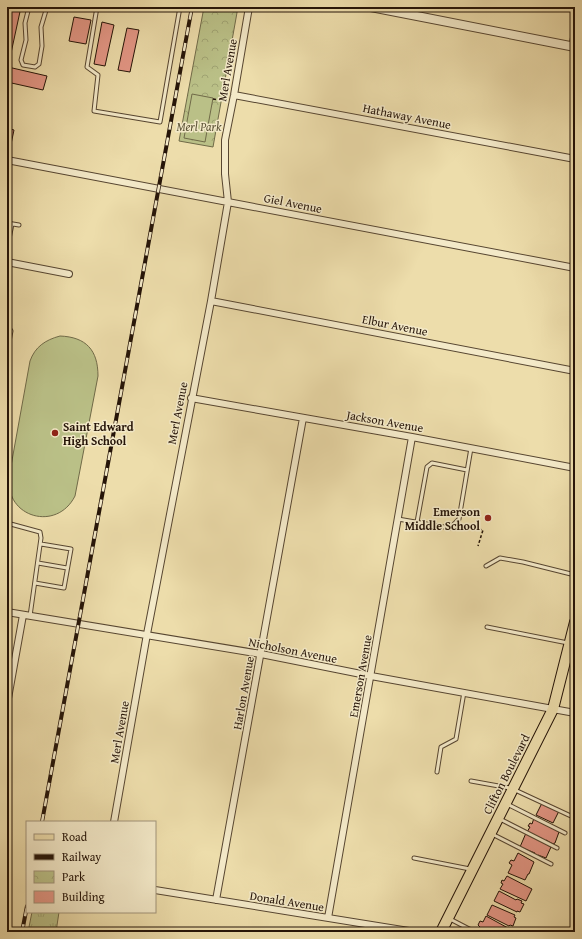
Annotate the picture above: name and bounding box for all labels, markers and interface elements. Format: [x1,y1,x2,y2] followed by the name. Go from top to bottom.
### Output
[213,37,241,103] street label: Merl Avenue
[361,99,453,133] street label: Hathaway Avenue
[176,118,222,135] park label: Merl Park
[262,189,324,217] street label: Giel Avenue
[361,310,430,340] street label: Elbur Avenue
[163,380,191,446] street label: Merl Avenue
[343,406,425,436] street label: Jackson Avenue
[63,418,134,449] place label: Saint Edward High School
[50,428,60,438] marker: Saint Edward High School
[405,503,480,534] place label: Emerson Middle School
[483,513,493,523] marker: Emerson Middle School
[247,633,339,667] street label: Nicholson Avenue
[344,633,376,719] street label: Emerson Avenue
[228,655,258,731] street label: Harlon Avenue
[105,699,133,765] street label: Merl Avenue
[478,730,534,817] street label: Clifton Boulevard
[26,821,156,913] legend
[62,828,88,845] text: Road
[62,848,101,865] text: Railway
[62,868,86,885] text: Park
[249,887,326,915] street label: Donald Avenue
[62,888,105,905] text: Building

